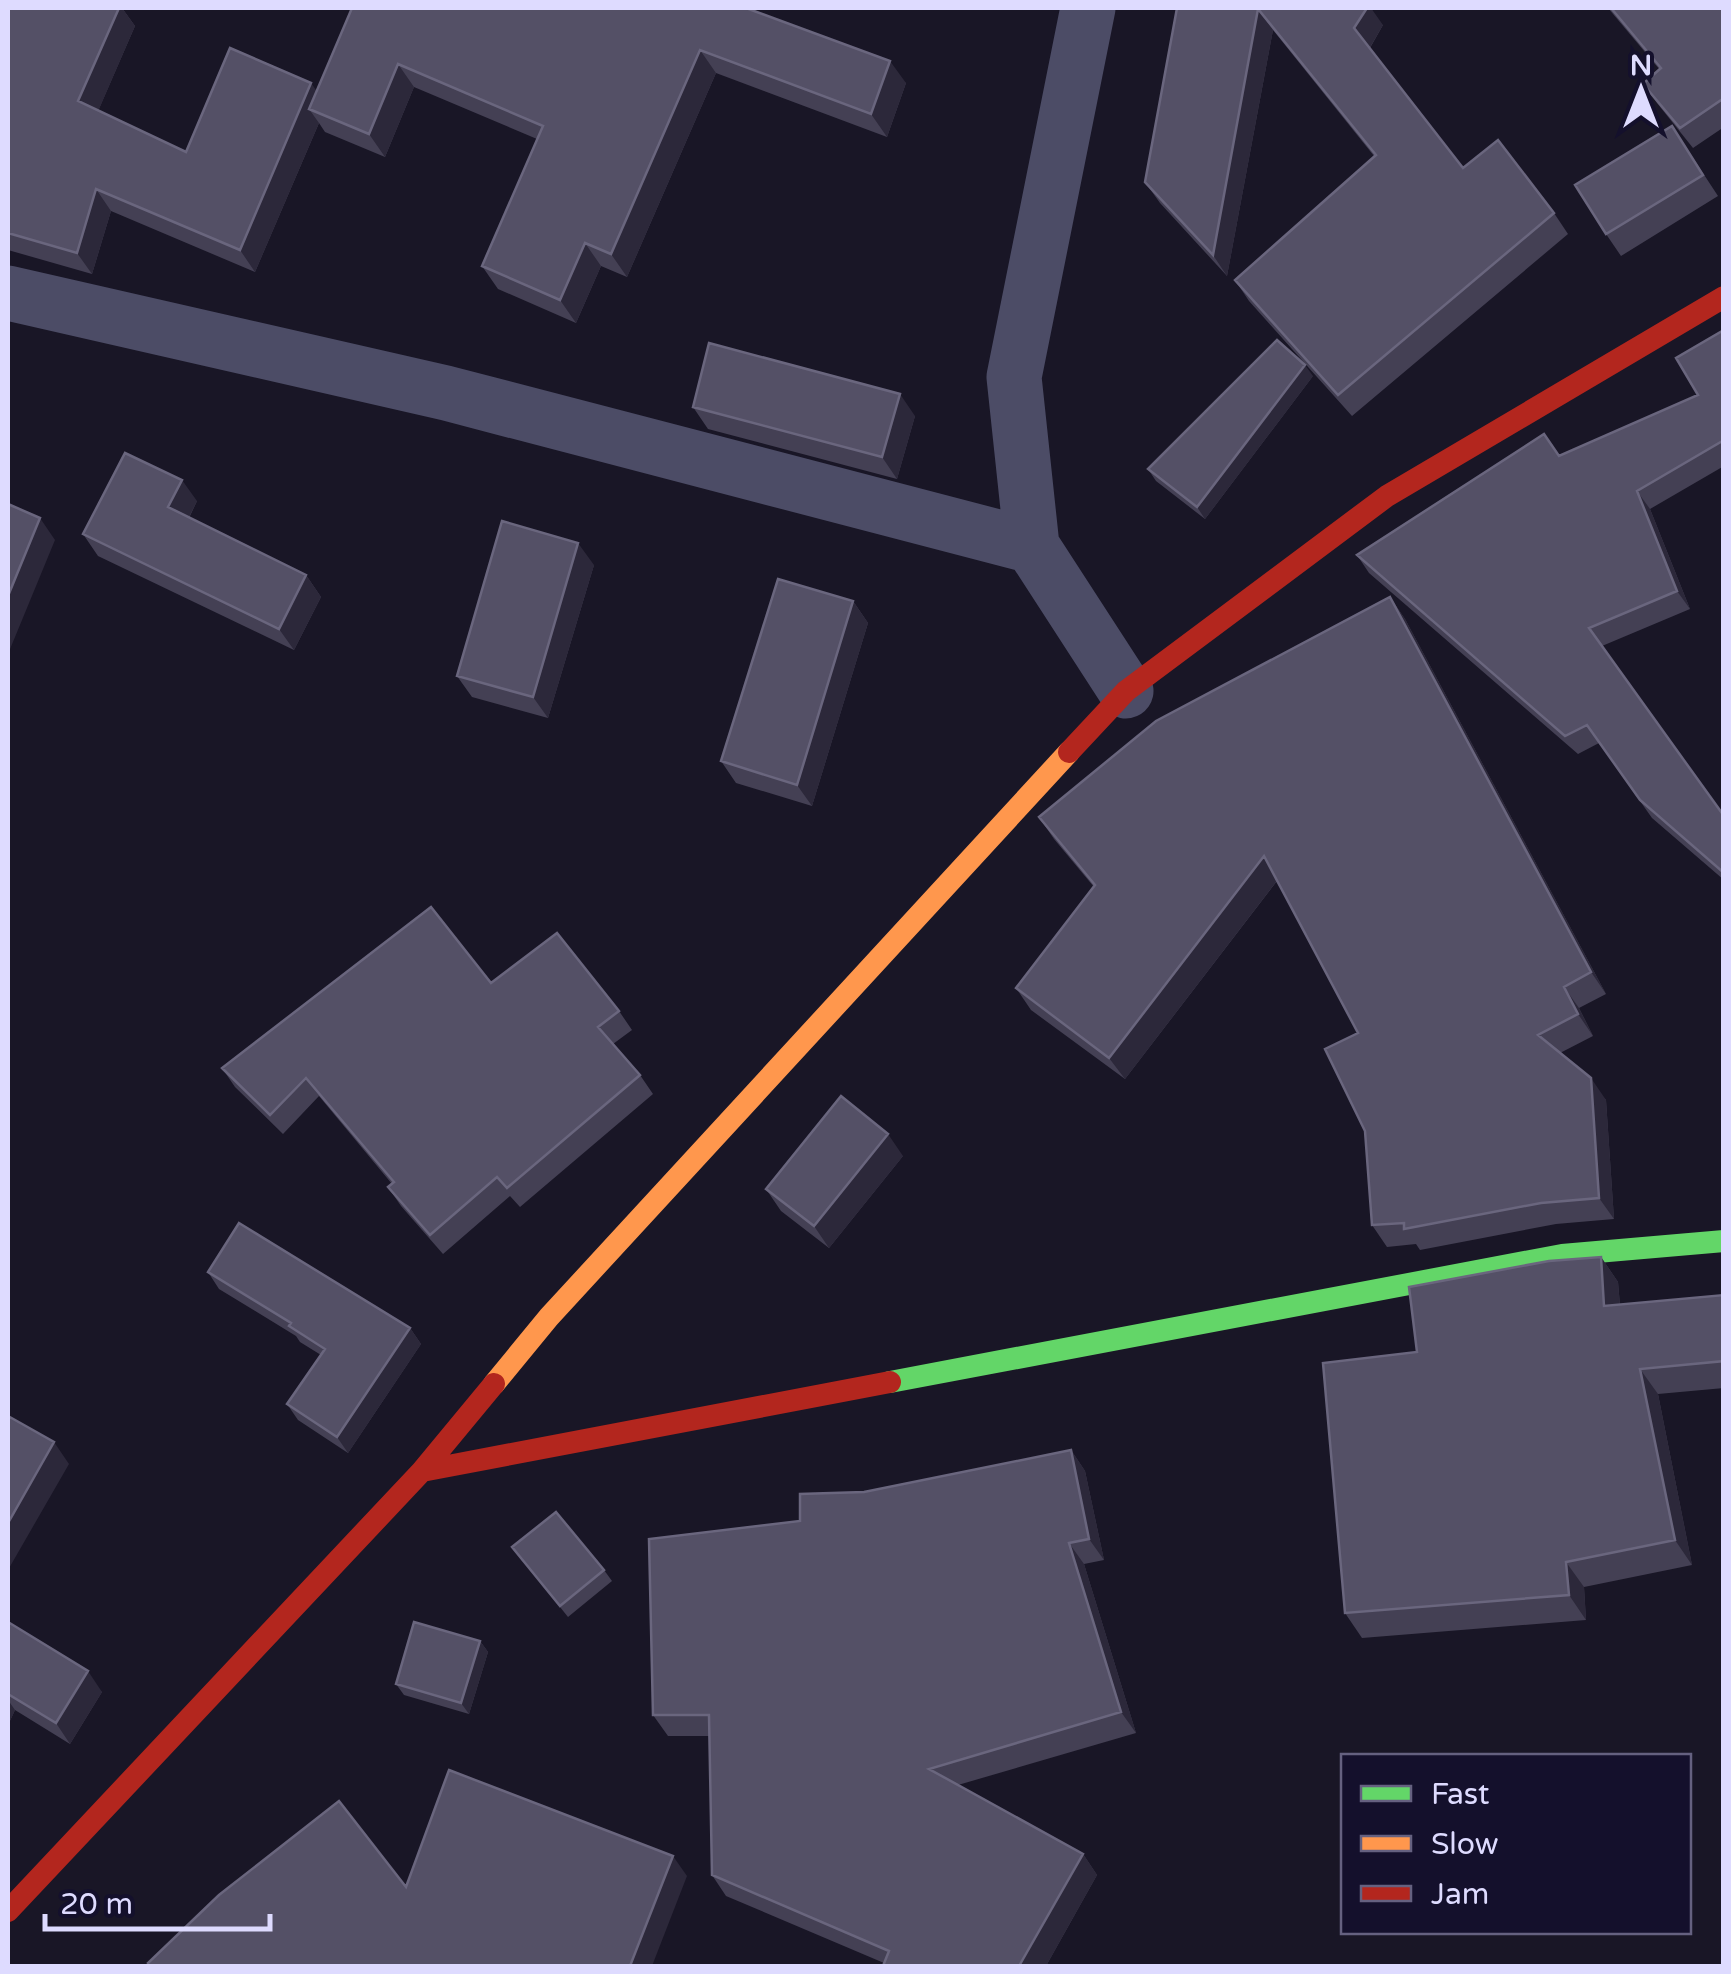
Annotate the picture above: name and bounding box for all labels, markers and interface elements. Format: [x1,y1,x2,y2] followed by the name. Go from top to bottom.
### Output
[1591,40,1691,140] north arrow
[1630,49,1652,83] text: N
[1341,1754,1691,1934] legend
[1431,1776,1490,1813] text: Fast
[1431,1826,1499,1863] text: Slow
[45,1869,270,1931] scale bar
[1431,1876,1489,1913] text: Jam
[60,1886,133,1923] text: 20 m

